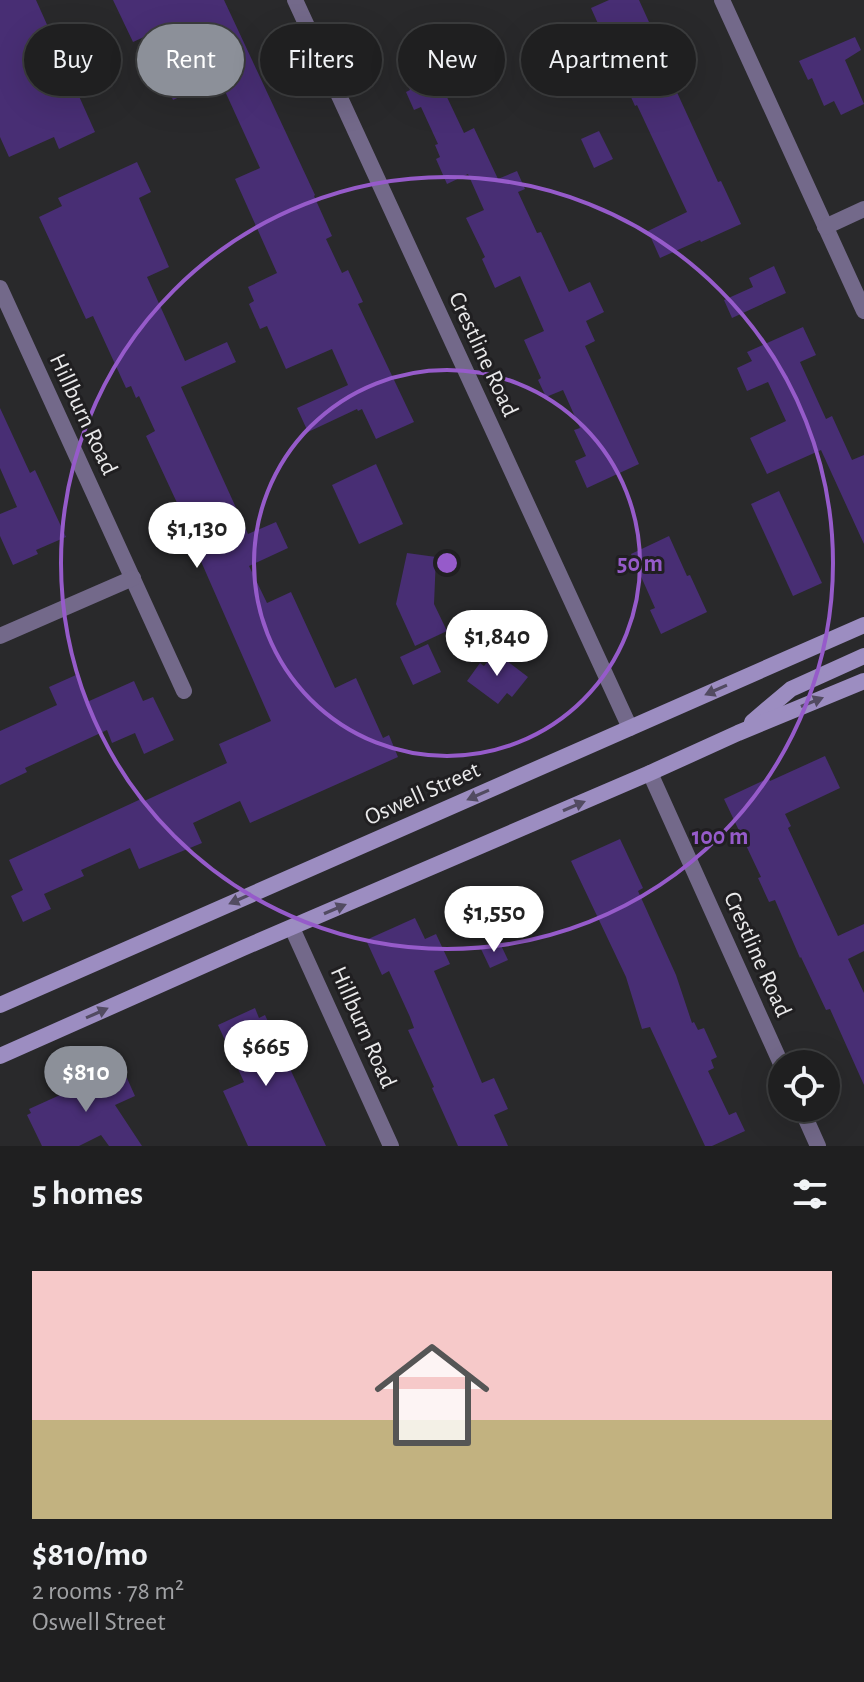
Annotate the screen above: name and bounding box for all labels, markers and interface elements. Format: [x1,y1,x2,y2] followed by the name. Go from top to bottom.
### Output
[24,24,121,96] chip: Buy
[137,24,244,96] chip: Rent
[260,24,382,96] chip: Filters
[398,24,505,96] chip: New
[521,24,696,96] chip: Apartment
[444,289,522,420] street label: Crestline Road
[45,350,121,479] street label: Hillburn Road
[132,502,262,570] pin: $1,130
[166,515,228,541] text: $1,130
[433,549,461,577] centre of rings
[617,552,663,576] text: 50 m
[432,610,562,678] pin: $1,840
[464,623,530,649] text: $1,840
[704,683,728,696] one-way arrow
[800,696,824,709] one-way arrow
[361,758,484,830] street label: Oswell Street
[466,788,490,801] one-way arrow
[562,800,586,813] one-way arrow
[692,825,748,849] text: 100 m
[429,886,559,954] pin: $1,550
[719,888,795,1021] street label: Crestline Road
[228,893,252,906] one-way arrow
[462,899,526,925] text: $1,550
[323,902,347,916] one-way arrow
[326,963,401,1092] street label: Hillburn Road
[85,1006,109,1020] one-way arrow
[219,1020,313,1088] pin: $665
[242,1033,290,1059] text: $665
[39,1046,133,1114] pin: $810
[768,1050,840,1122] map controls
[768,1050,840,1122] button: locate
[62,1059,110,1085] text: $810
[788,1172,832,1216] icon: filters
[32,1177,143,1211] text: 5 homes
[360,1323,504,1467] icon: home
[32,1538,148,1572] text: $810/mo
[32,1578,184,1604] text: 2 rooms · 78 m²
[32,1609,166,1635] text: Oswell Street

